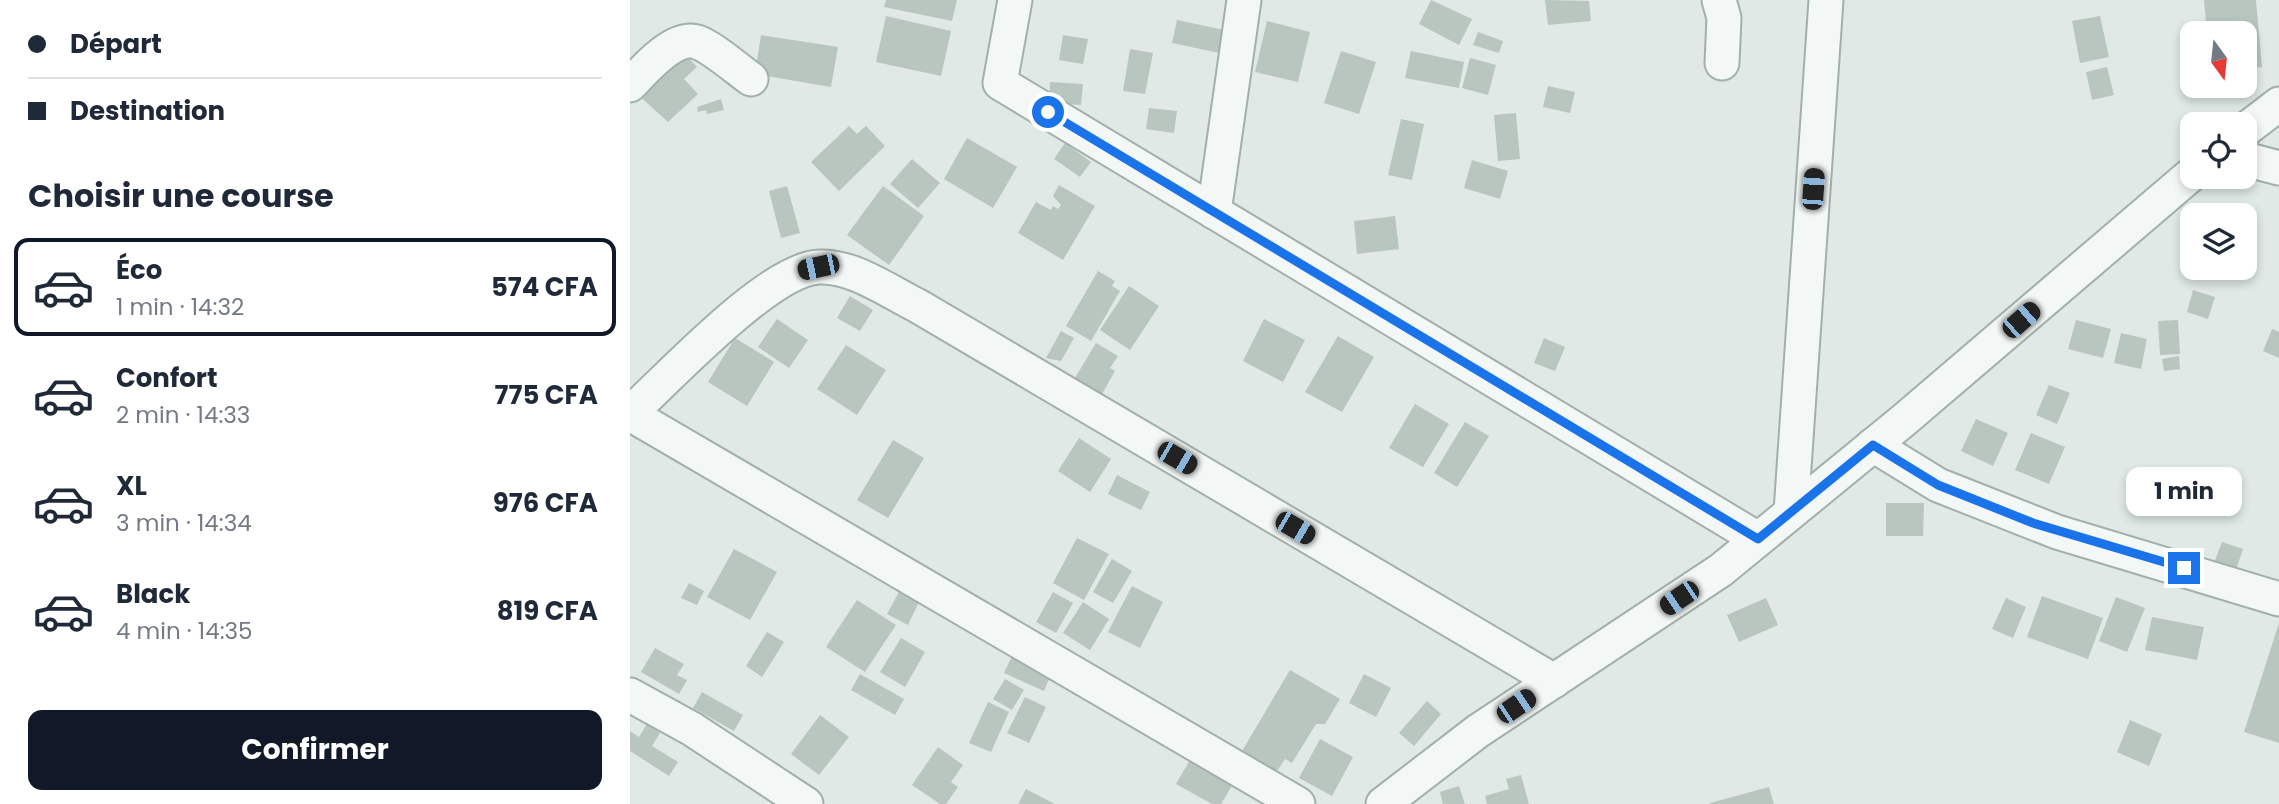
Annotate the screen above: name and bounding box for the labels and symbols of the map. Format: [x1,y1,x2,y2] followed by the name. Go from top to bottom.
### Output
[2180,21,2258,98] north arrow
[1032,96,1064,128] route start
[1802,167,1825,211] car
[796,252,841,282] car
[1999,298,2044,342] car
[1154,438,1201,478] car
[2126,466,2242,516] callout: 1 min
[1272,508,1319,548] car
[2168,552,2200,584] route end
[1656,578,1703,618] car
[1493,686,1540,726] car

